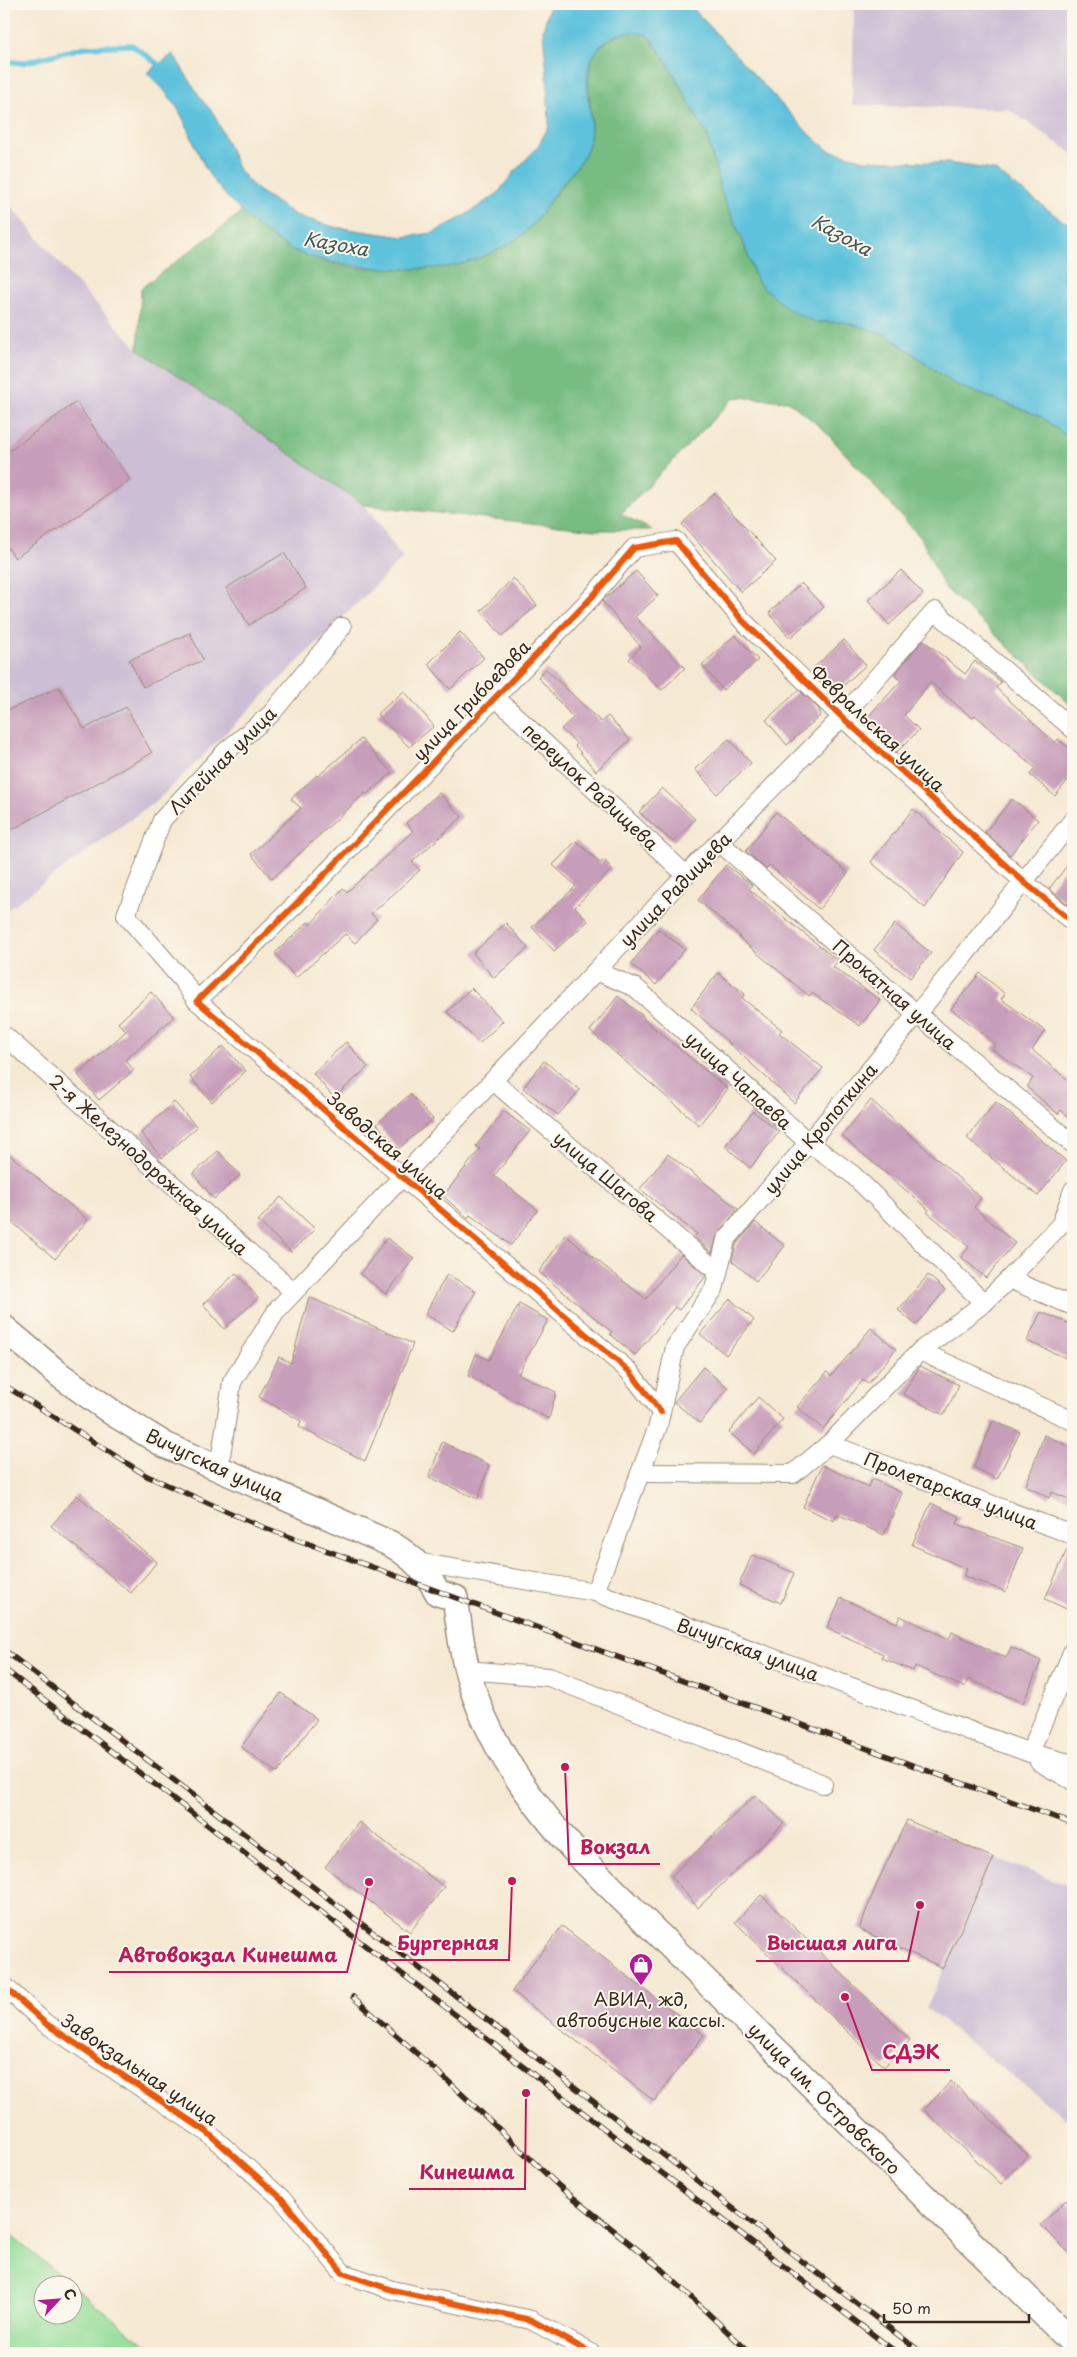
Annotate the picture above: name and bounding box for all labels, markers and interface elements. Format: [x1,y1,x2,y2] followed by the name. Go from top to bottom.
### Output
[807,206,879,263] water label: Казоха
[301,224,372,263] water label: Казоха
[406,633,537,767] street label: улица Грибоедова
[805,658,952,798] street label: Февральская улица
[162,699,283,820] street label: Литейная улица
[517,716,665,857] street label: переулок Радищева
[613,825,738,953] street label: улица Радищева
[827,932,963,1056] street label: Прокатная улица
[680,1025,799,1136] street label: улица Чапаева
[757,1056,884,1200] street label: улица Кропоткина
[44,1067,255,1261] street label: 2-я Железнодорожная улица
[322,1085,455,1206] street label: Заводская улица
[548,1124,665,1228] street label: улица Шагова
[142,1421,289,1509] street label: Вичугская улица
[860,1444,1042,1536] street label: Пролетарская улица
[673,1611,823,1687] street label: Вичугская улица
[569,1830,660,1864] callout: Вокзал
[580,1832,650,1860] text: Вокзал
[387,1926,509,1960] callout: Бургерная
[756,1927,908,1961] callout: Высшая лига
[397,1928,499,1956] text: Бургерная
[766,1928,898,1956] text: Высшая лига
[109,1938,347,1972] callout: Автовокзал Кинешма
[119,1940,337,1968] text: Автовокзал Кинешма
[628,1952,654,1986] shop icon: АВИА, жд, автобусные кассы.
[556,1985,726,2033] place label: АВИА, жд, автобусные кассы.
[56,2007,224,2132] street label: Завокзальная улица
[743,2016,907,2180] street label: улица им. Островского
[872,2036,950,2070] callout: СДЭК
[882,2037,940,2065] text: СДЭК
[409,2155,525,2189] callout: Кинешма
[419,2157,515,2185] text: Кинешма
[32,2274,82,2324] north arrow
[58,2285,82,2303] text: С
[884,2292,1030,2324] scale bar
[892,2296,931,2319] text: 50 m

